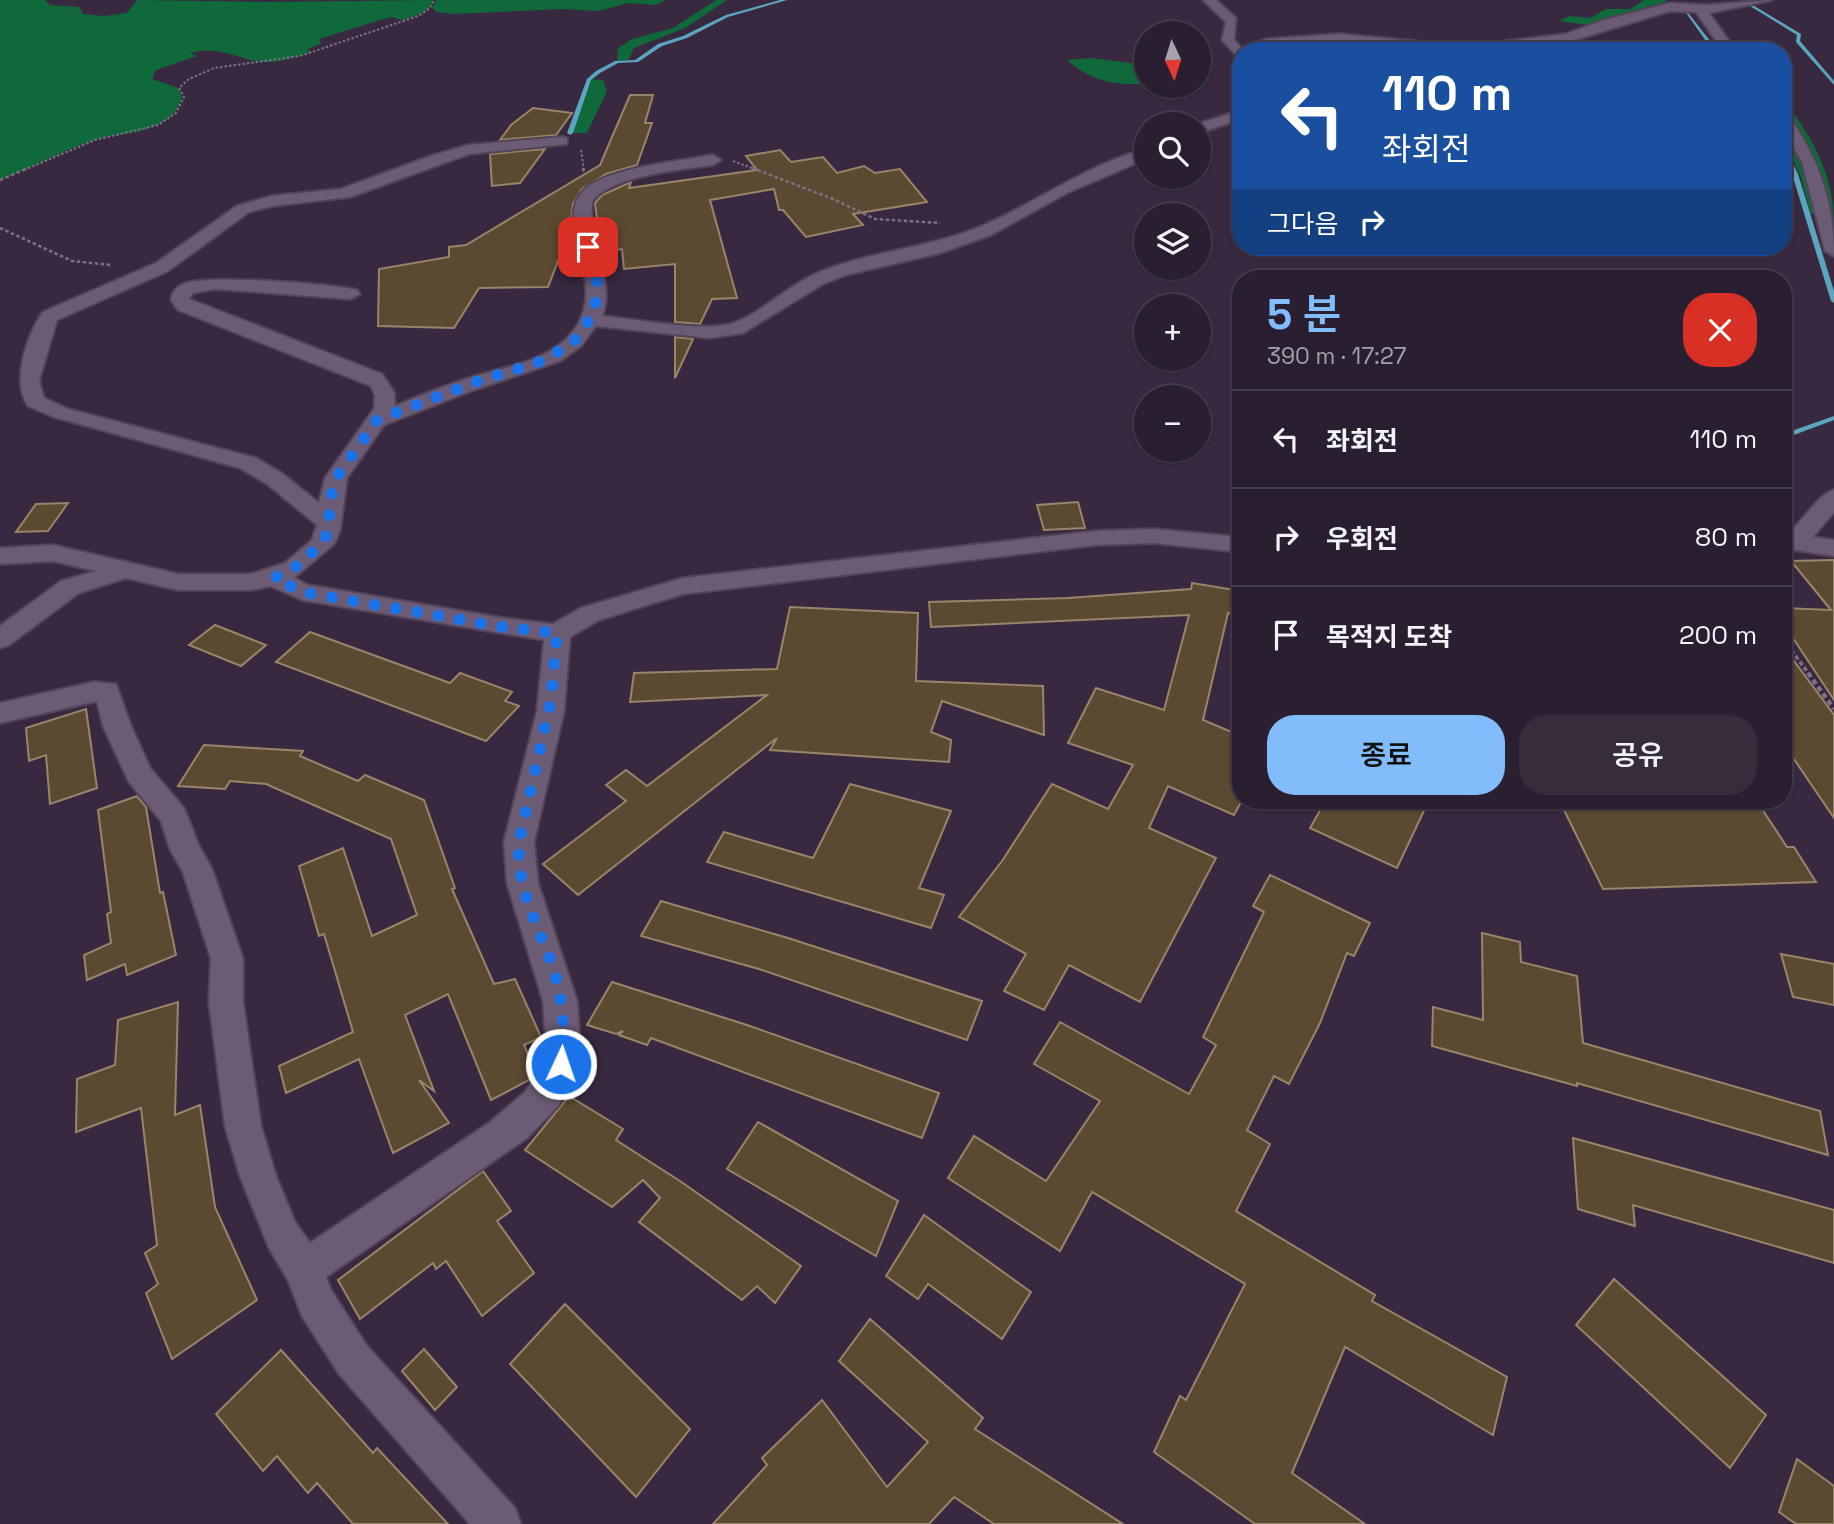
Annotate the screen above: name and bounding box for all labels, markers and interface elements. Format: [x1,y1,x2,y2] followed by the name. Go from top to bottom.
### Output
[1134,21,1211,98] north arrow
[1134,21,1211,462] map controls
[1382,62,1512,124] text: 110 m
[1267,70,1358,161] icon: left
[1134,112,1211,189] button: search
[1382,129,1470,169] text: 좌회전
[1134,203,1211,280] button: layers
[1353,203,1391,241] icon: right
[1267,207,1339,241] text: 그다음
[558,217,618,277] pin
[569,228,607,266] icon: arrive
[1267,288,1342,341] text: 5 분
[1683,293,1757,367] button: close
[1134,294,1211,371] button: +
[1267,341,1407,371] text: 390 m · 17:27
[1134,385,1211,462] button: −
[1267,420,1305,458] icon: left
[1690,422,1757,456] text: 110 m
[1326,424,1398,458] text: 좌회전
[1267,518,1305,556] icon: right
[1695,520,1757,554] text: 80 m
[1326,522,1398,556] text: 우회전
[1267,616,1305,654] icon: arrive
[1679,618,1757,652] text: 200 m
[1326,620,1452,654] text: 목적지 도착
[1267,715,1505,795] button: 종료
[1519,715,1757,795] button: 공유
[524,1027,598,1101] position arrow

